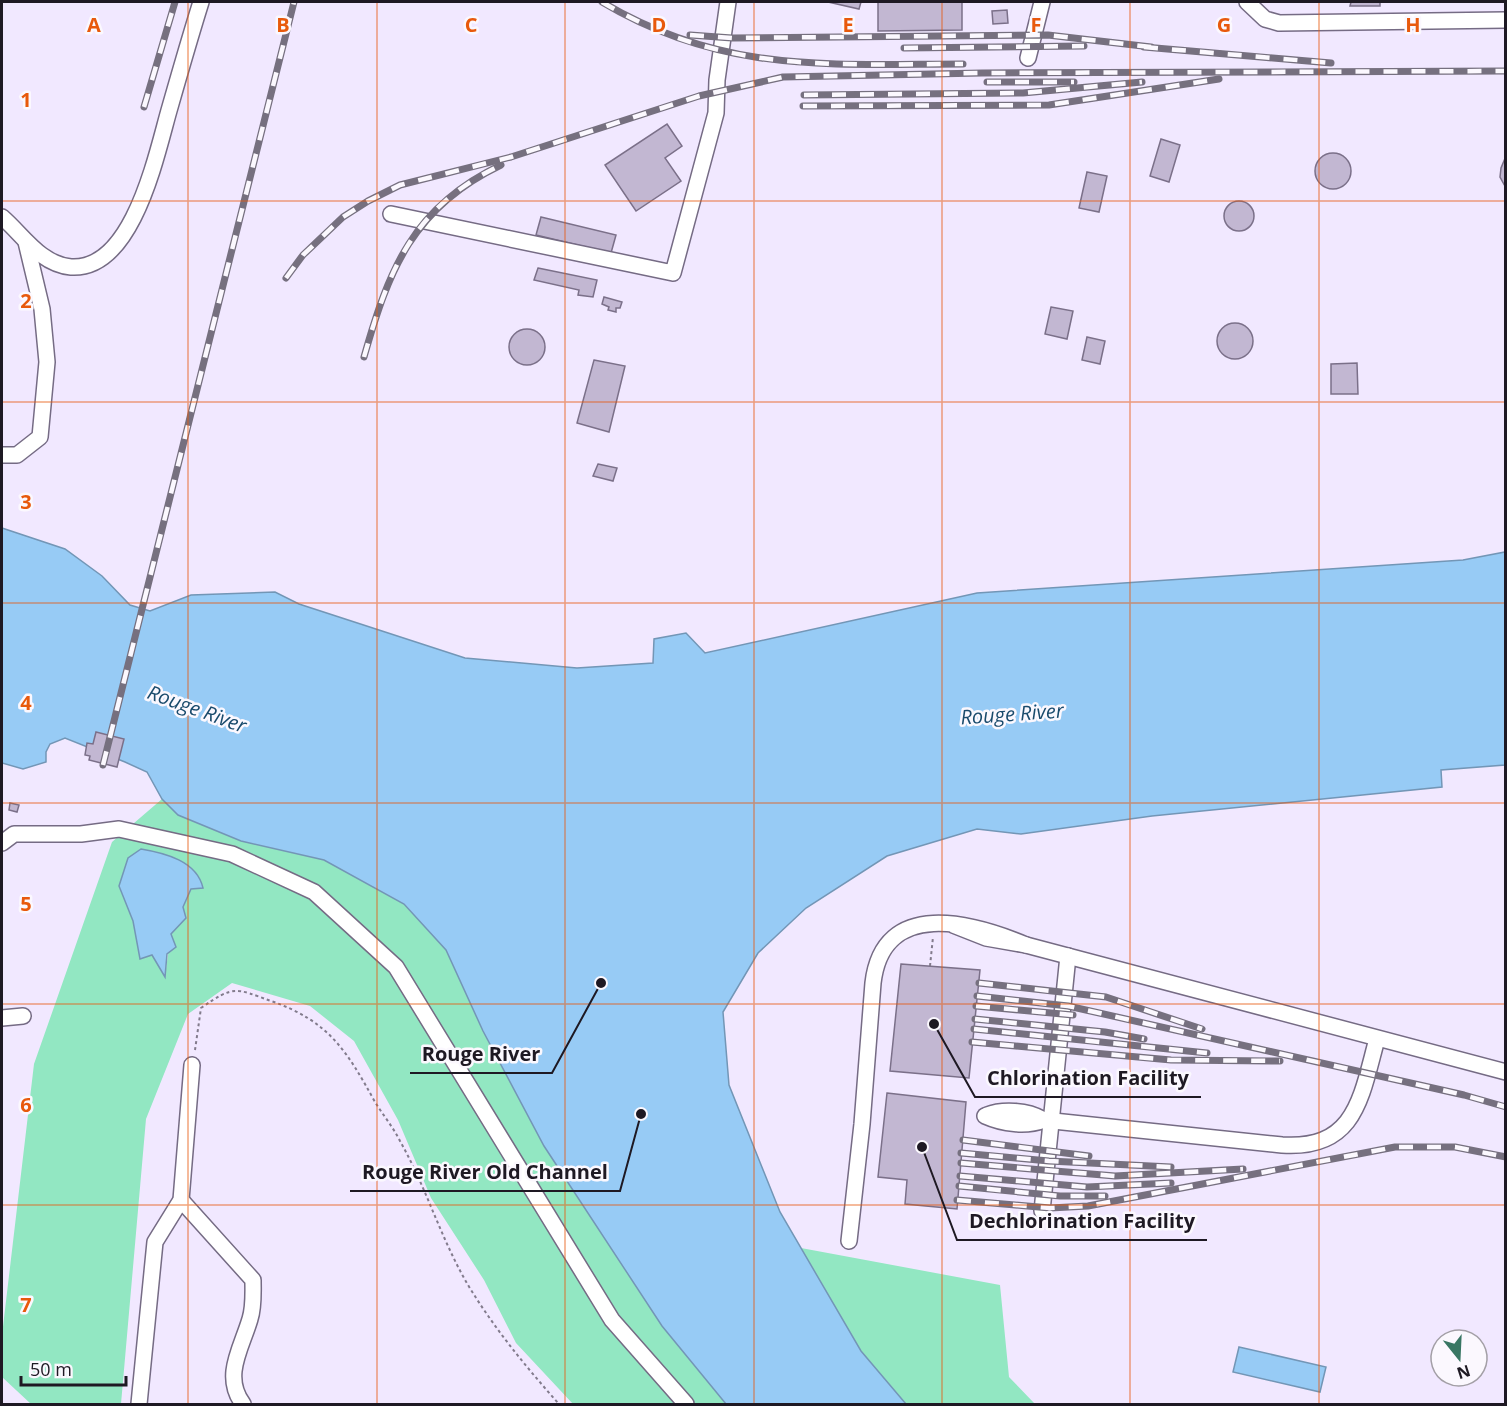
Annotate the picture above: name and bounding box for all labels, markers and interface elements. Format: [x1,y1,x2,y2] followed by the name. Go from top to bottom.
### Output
[87,11,101,38] text: A
[276,11,290,38] text: B
[465,11,478,38] text: C
[652,11,666,38] text: D
[842,11,854,38] text: E
[1031,11,1041,38] text: F
[1217,11,1231,38] text: G
[1405,11,1421,38] text: H
[20,86,32,113] text: 1
[20,287,32,314] text: 2
[20,488,32,515] text: 3
[144,678,251,739] water label: Rouge River
[20,689,32,716] text: 4
[959,696,1066,731] water label: Rouge River
[20,890,32,917] text: 5
[410,1035,552,1073] callout: Rouge River
[422,1040,540,1067] text: Rouge River
[975,1059,1201,1097] callout: Chlorination Facility
[987,1064,1190,1091] text: Chlorination Facility
[20,1091,32,1118] text: 6
[350,1153,620,1191] callout: Rouge River Old Channel
[362,1158,608,1185] text: Rouge River Old Channel
[957,1202,1207,1240] callout: Dechlorination Facility
[969,1207,1196,1234] text: Dechlorination Facility
[20,1291,32,1318] text: 7
[1429,1328,1489,1388] north arrow
[21,1349,126,1387] scale bar
[30,1357,72,1381] text: 50 m
[1454,1360,1473,1385] text: N

